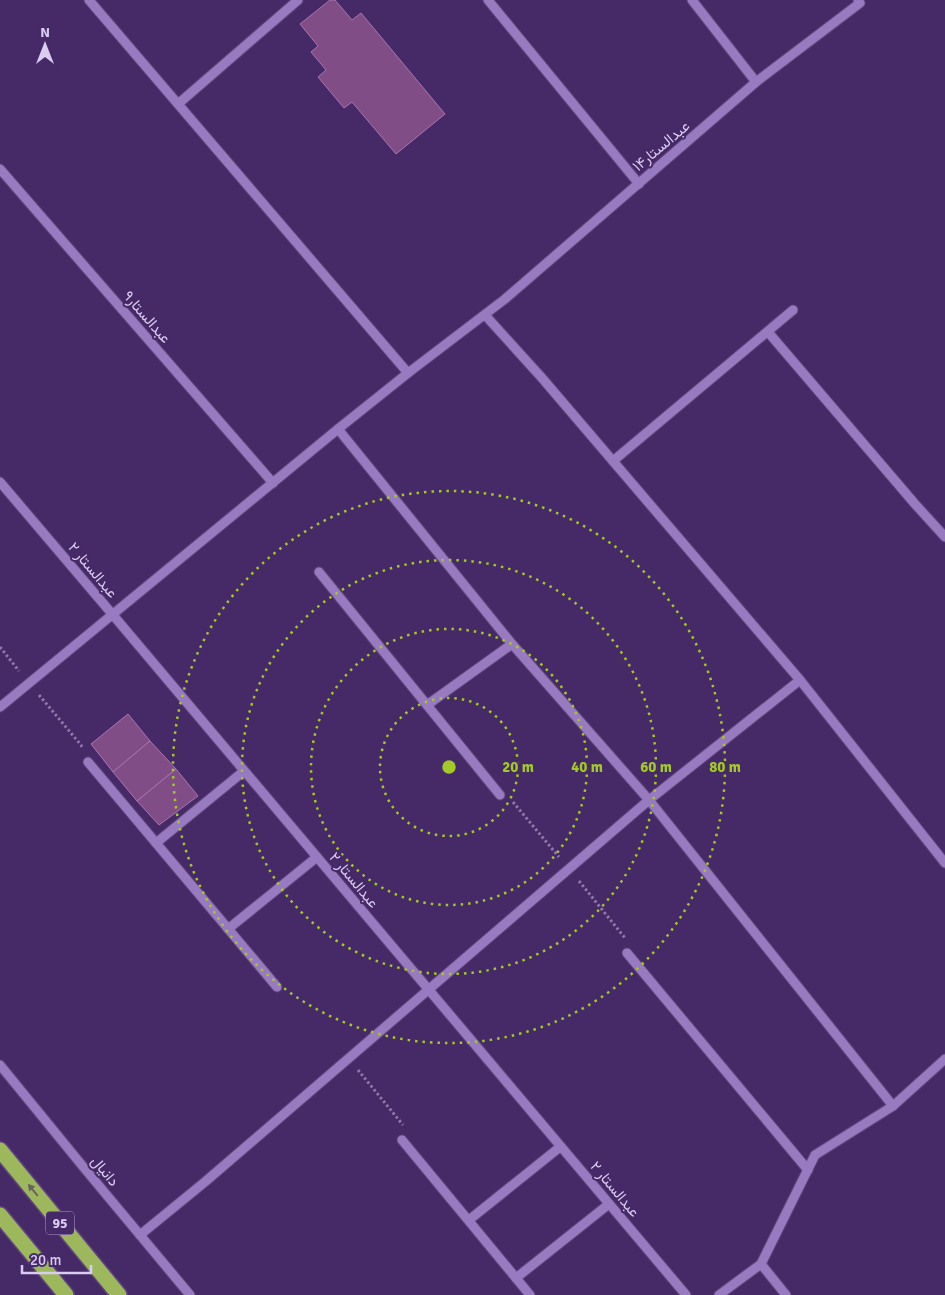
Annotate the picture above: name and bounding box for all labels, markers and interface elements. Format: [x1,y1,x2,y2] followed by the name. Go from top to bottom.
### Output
[20,20,70,70] north arrow
[40,24,50,41] text: N
[629,117,693,175] street label: عبدالستار۱۴
[119,287,175,347] street label: عبدالستار۹
[64,538,122,602] street label: عبدالستار ۲
[440,758,458,776] centre of rings
[502,758,534,776] text: 20 m
[571,758,603,776] text: 40 m
[640,758,672,776] text: 60 m
[709,758,741,776] text: 80 m
[325,848,383,912] street label: عبدالستار ۲
[87,1152,123,1190] street label: دانیال
[586,1157,644,1221] street label: عبدالستار ۲
[27,1184,38,1197] one-way arrow
[46,1212,74,1234] road number: 95
[22,1242,91,1274] scale bar
[30,1251,61,1269] text: 20 m

